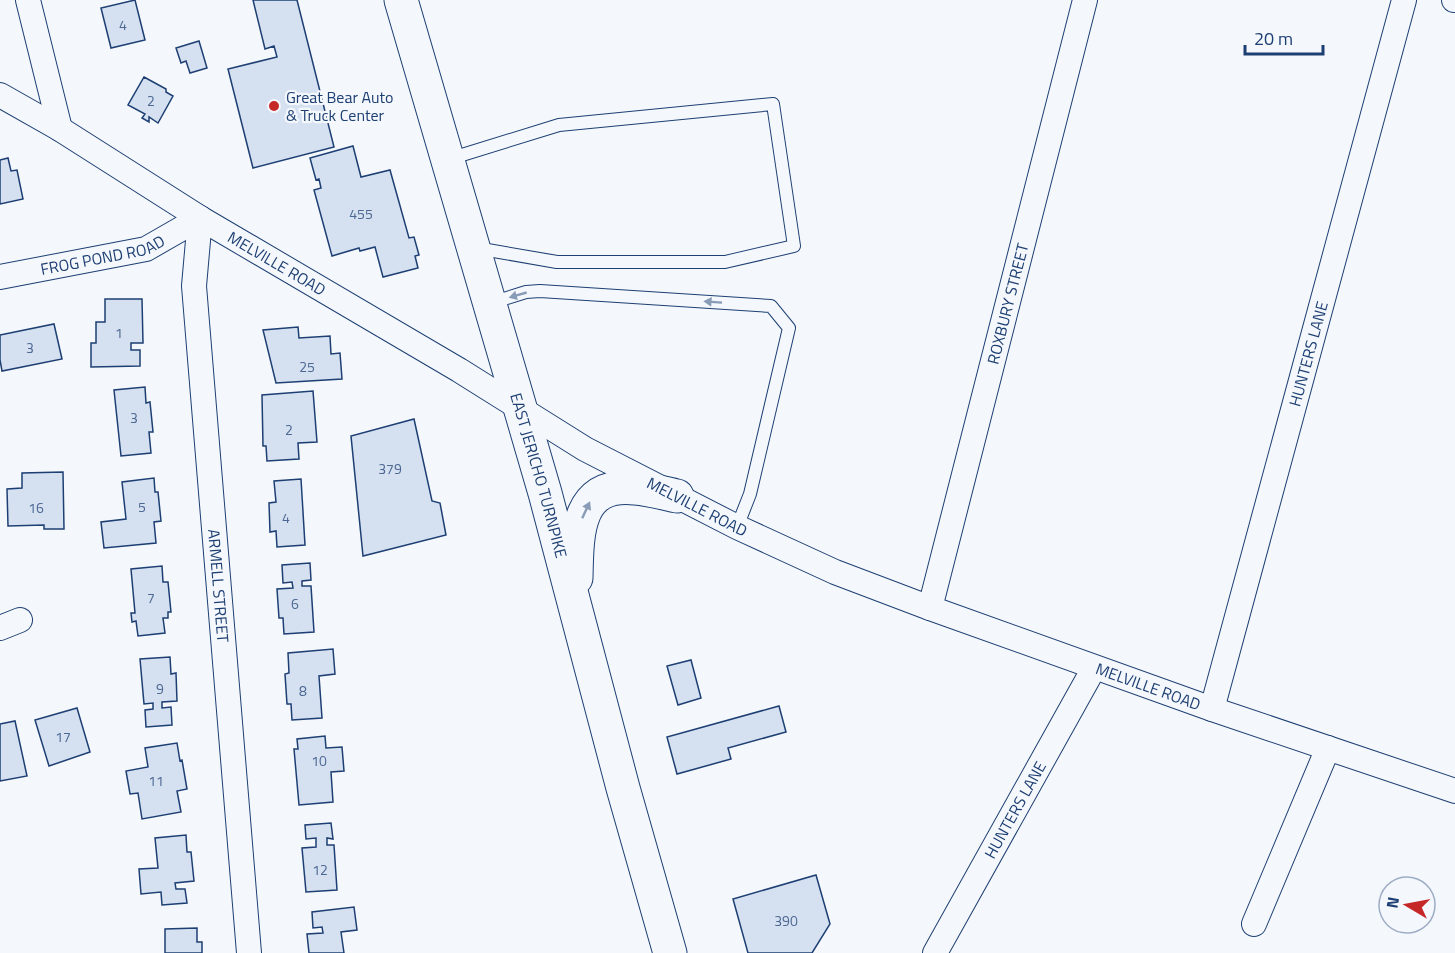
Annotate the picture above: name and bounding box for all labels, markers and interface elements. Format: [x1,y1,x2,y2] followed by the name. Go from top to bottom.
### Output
[119,14,127,35] house number: 4
[1245,18,1323,56] scale bar
[1254,25,1293,52] text: 20 m
[286,85,394,127] place label: Great Bear Auto & Truck Center
[147,90,155,111] house number: 2
[267,99,281,113] marker: Great Bear Auto & Truck Center
[349,203,373,224] house number: 455
[223,225,330,301] street label: MELVILLE ROAD
[38,229,169,281] street label: FROG POND ROAD
[981,240,1035,367] street label: ROXBURY STREET
[509,291,527,300] one-way arrow
[703,297,722,306] one-way arrow
[1282,298,1334,409] street label: HUNTERS LANE
[115,322,123,343] house number: 1
[26,337,34,358] house number: 3
[299,356,315,377] house number: 25
[504,390,574,561] street label: EAST JERICHO TURNPIKE
[130,407,138,428] house number: 3
[285,419,293,440] house number: 2
[378,458,402,479] house number: 379
[643,471,751,542] street label: MELVILLE ROAD
[138,496,146,517] house number: 5
[28,497,44,518] house number: 16
[582,502,591,519] one-way arrow
[282,507,290,528] house number: 4
[202,528,235,644] street label: ARMELL STREET
[147,587,155,608] house number: 7
[291,593,299,614] house number: 6
[1092,656,1204,716] street label: MELVILLE ROAD
[156,678,164,699] house number: 9
[299,680,307,701] house number: 8
[55,726,71,747] house number: 17
[311,750,327,771] house number: 10
[978,757,1052,863] street label: HUNTERS LANE
[148,770,164,791] house number: 11
[312,859,328,880] house number: 12
[1377,875,1437,935] north arrow
[1379,895,1405,910] text: N
[774,910,798,931] house number: 390

